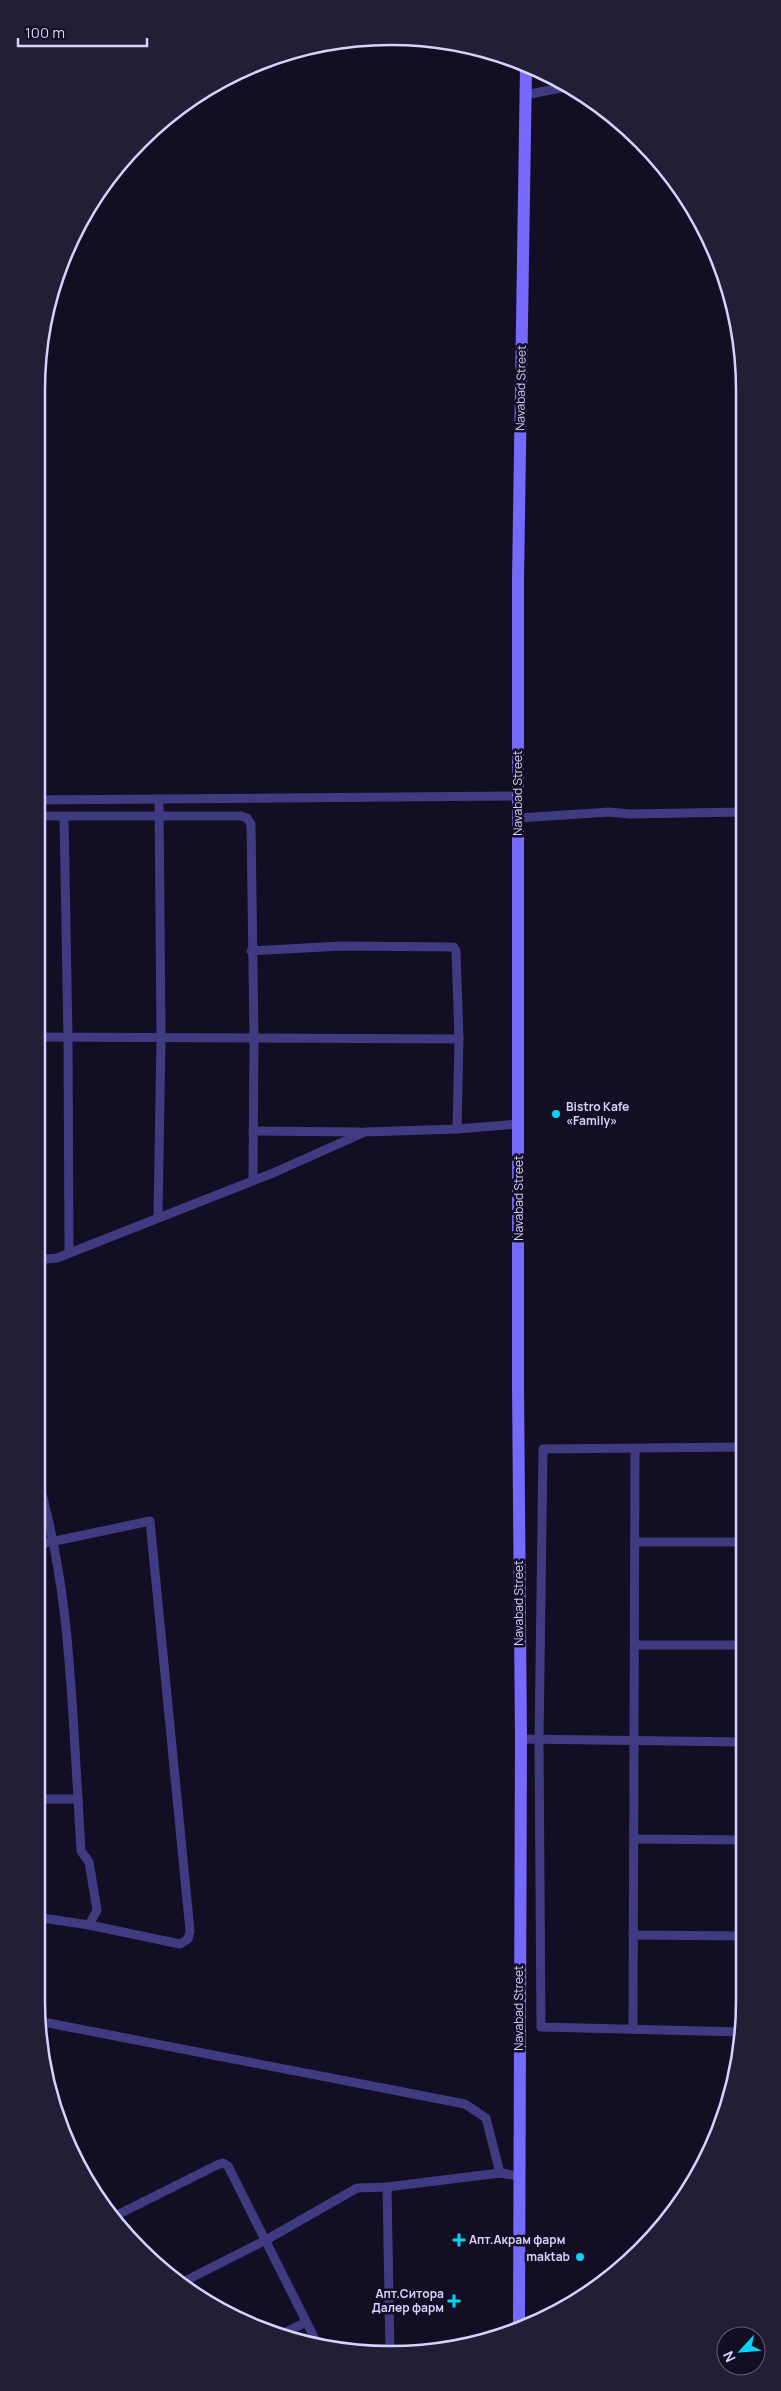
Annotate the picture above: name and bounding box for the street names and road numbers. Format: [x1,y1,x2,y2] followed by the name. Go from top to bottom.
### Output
[511,345,530,431] street label: Navabad Street
[509,750,526,836] street label: Navabad Street
[510,1155,527,1241] street label: Navabad Street
[510,1560,527,1646] street label: Navabad Street
[510,1965,527,2051] street label: Navabad Street

